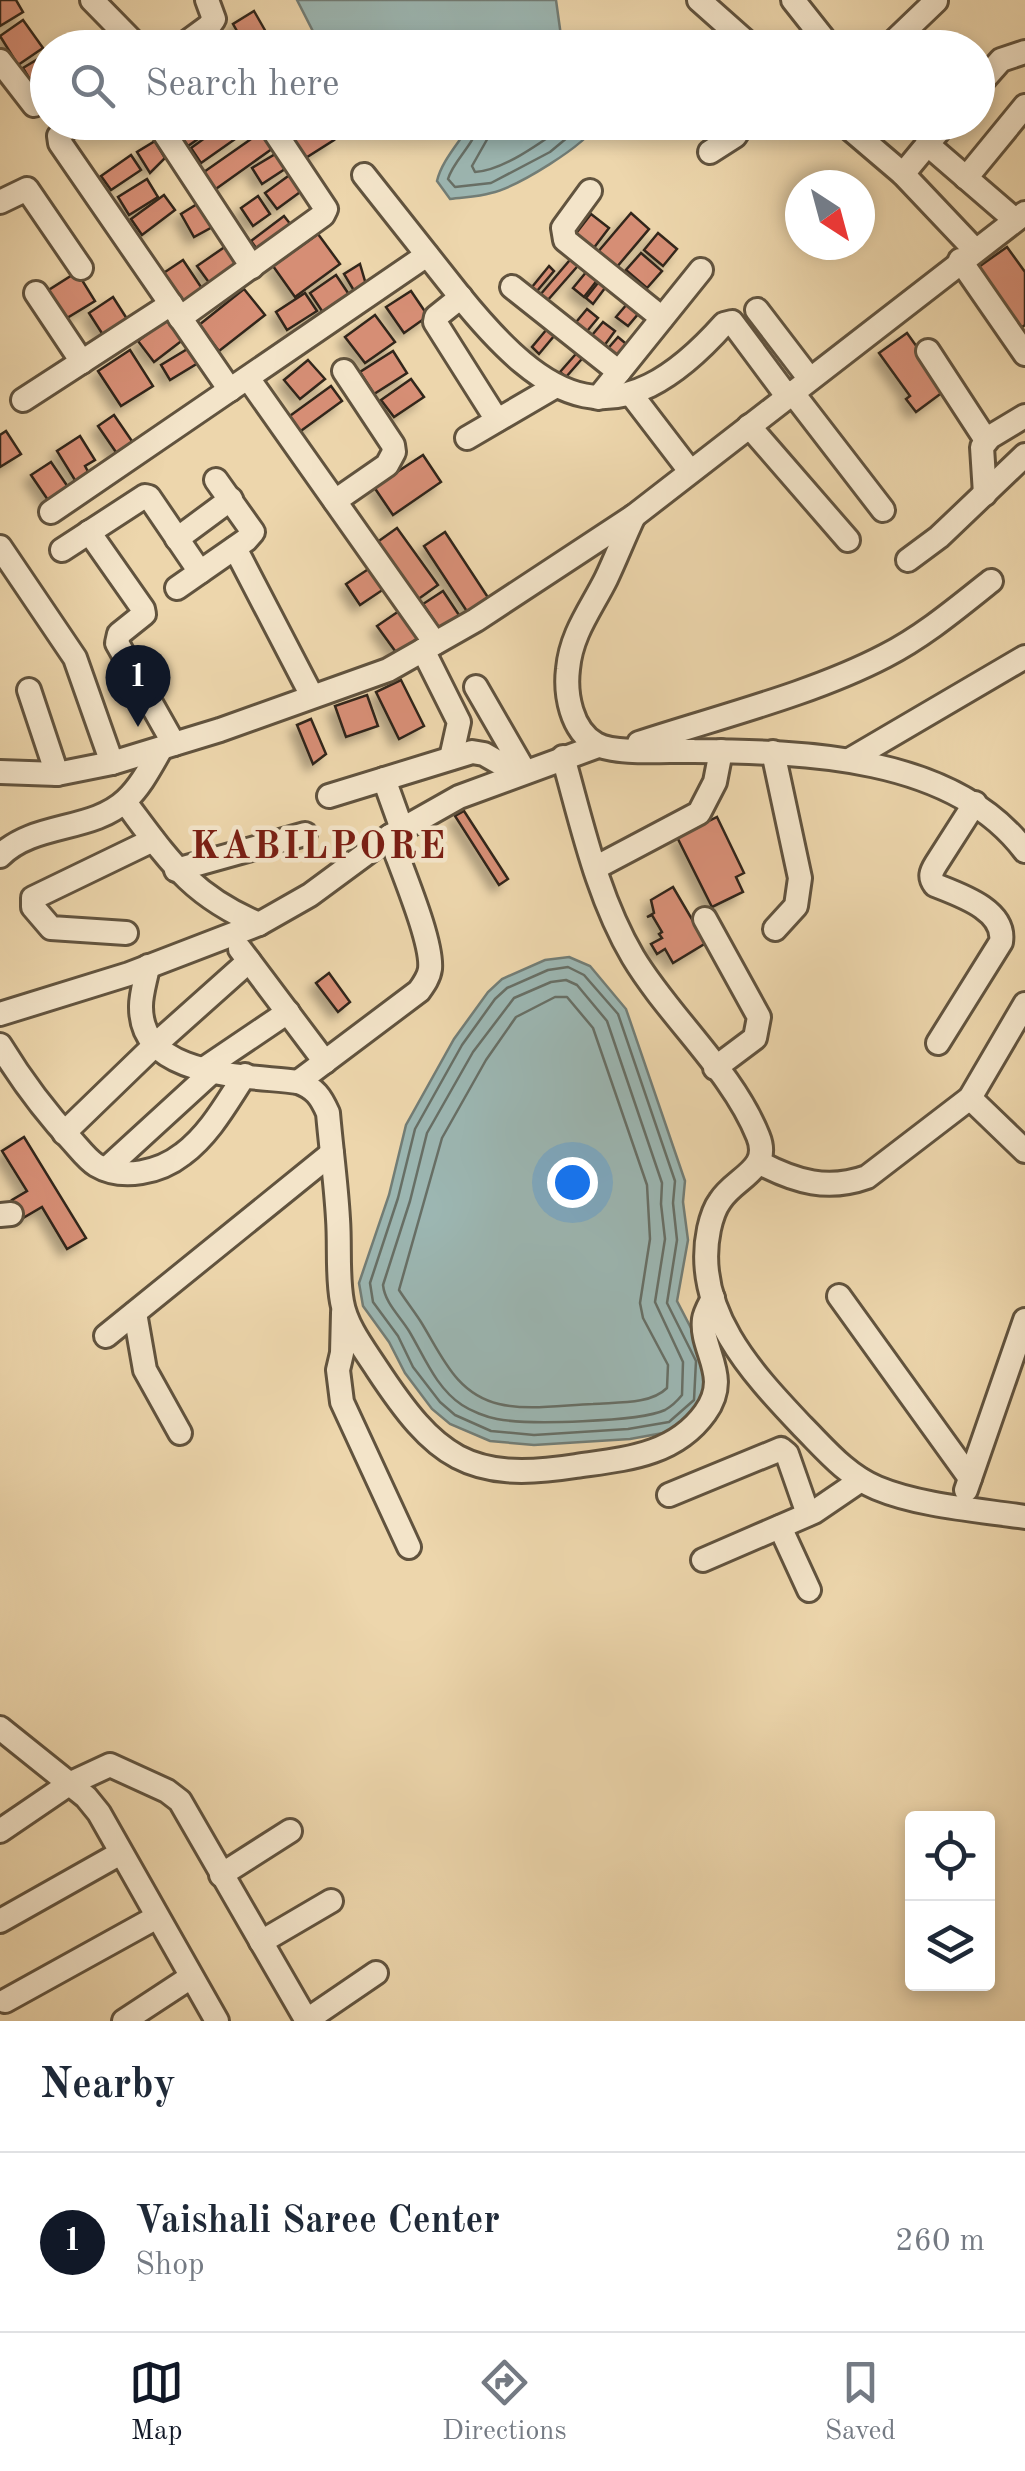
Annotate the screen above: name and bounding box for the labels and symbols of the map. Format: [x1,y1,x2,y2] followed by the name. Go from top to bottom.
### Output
[785,170,875,260] north arrow
[106,644,170,727] pin: 1
[190,829,448,867] district label: KABILPORE
[547,1157,598,1208] your location

